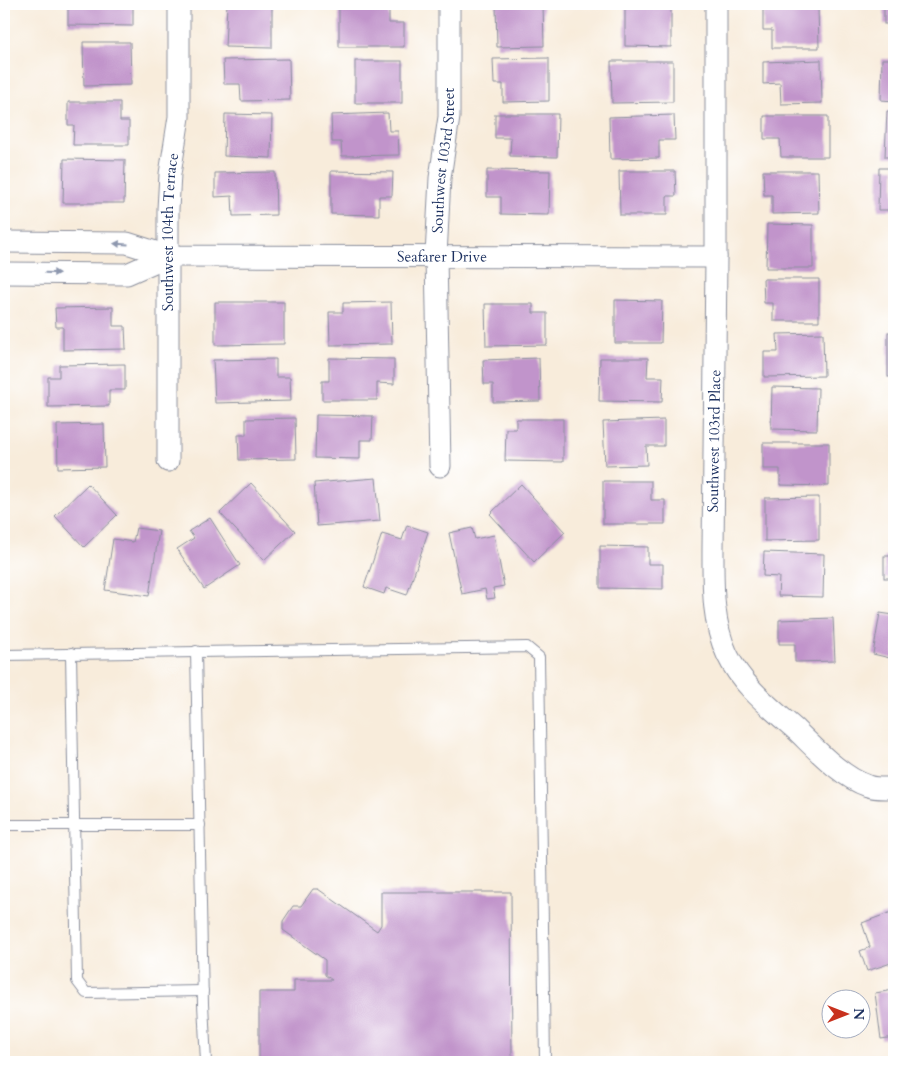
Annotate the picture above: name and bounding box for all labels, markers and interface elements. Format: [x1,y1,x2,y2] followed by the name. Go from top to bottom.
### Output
[427,87,459,234] street label: Southwest 103rd Street
[158,151,183,311] street label: Southwest 104th Terrace
[112,239,128,247] one-way arrow
[397,246,487,267] street label: Seafarer Drive
[45,269,61,277] one-way arrow
[703,369,725,513] street label: Southwest 103rd Place
[820,988,870,1038] north arrow
[849,1008,868,1020] text: N

